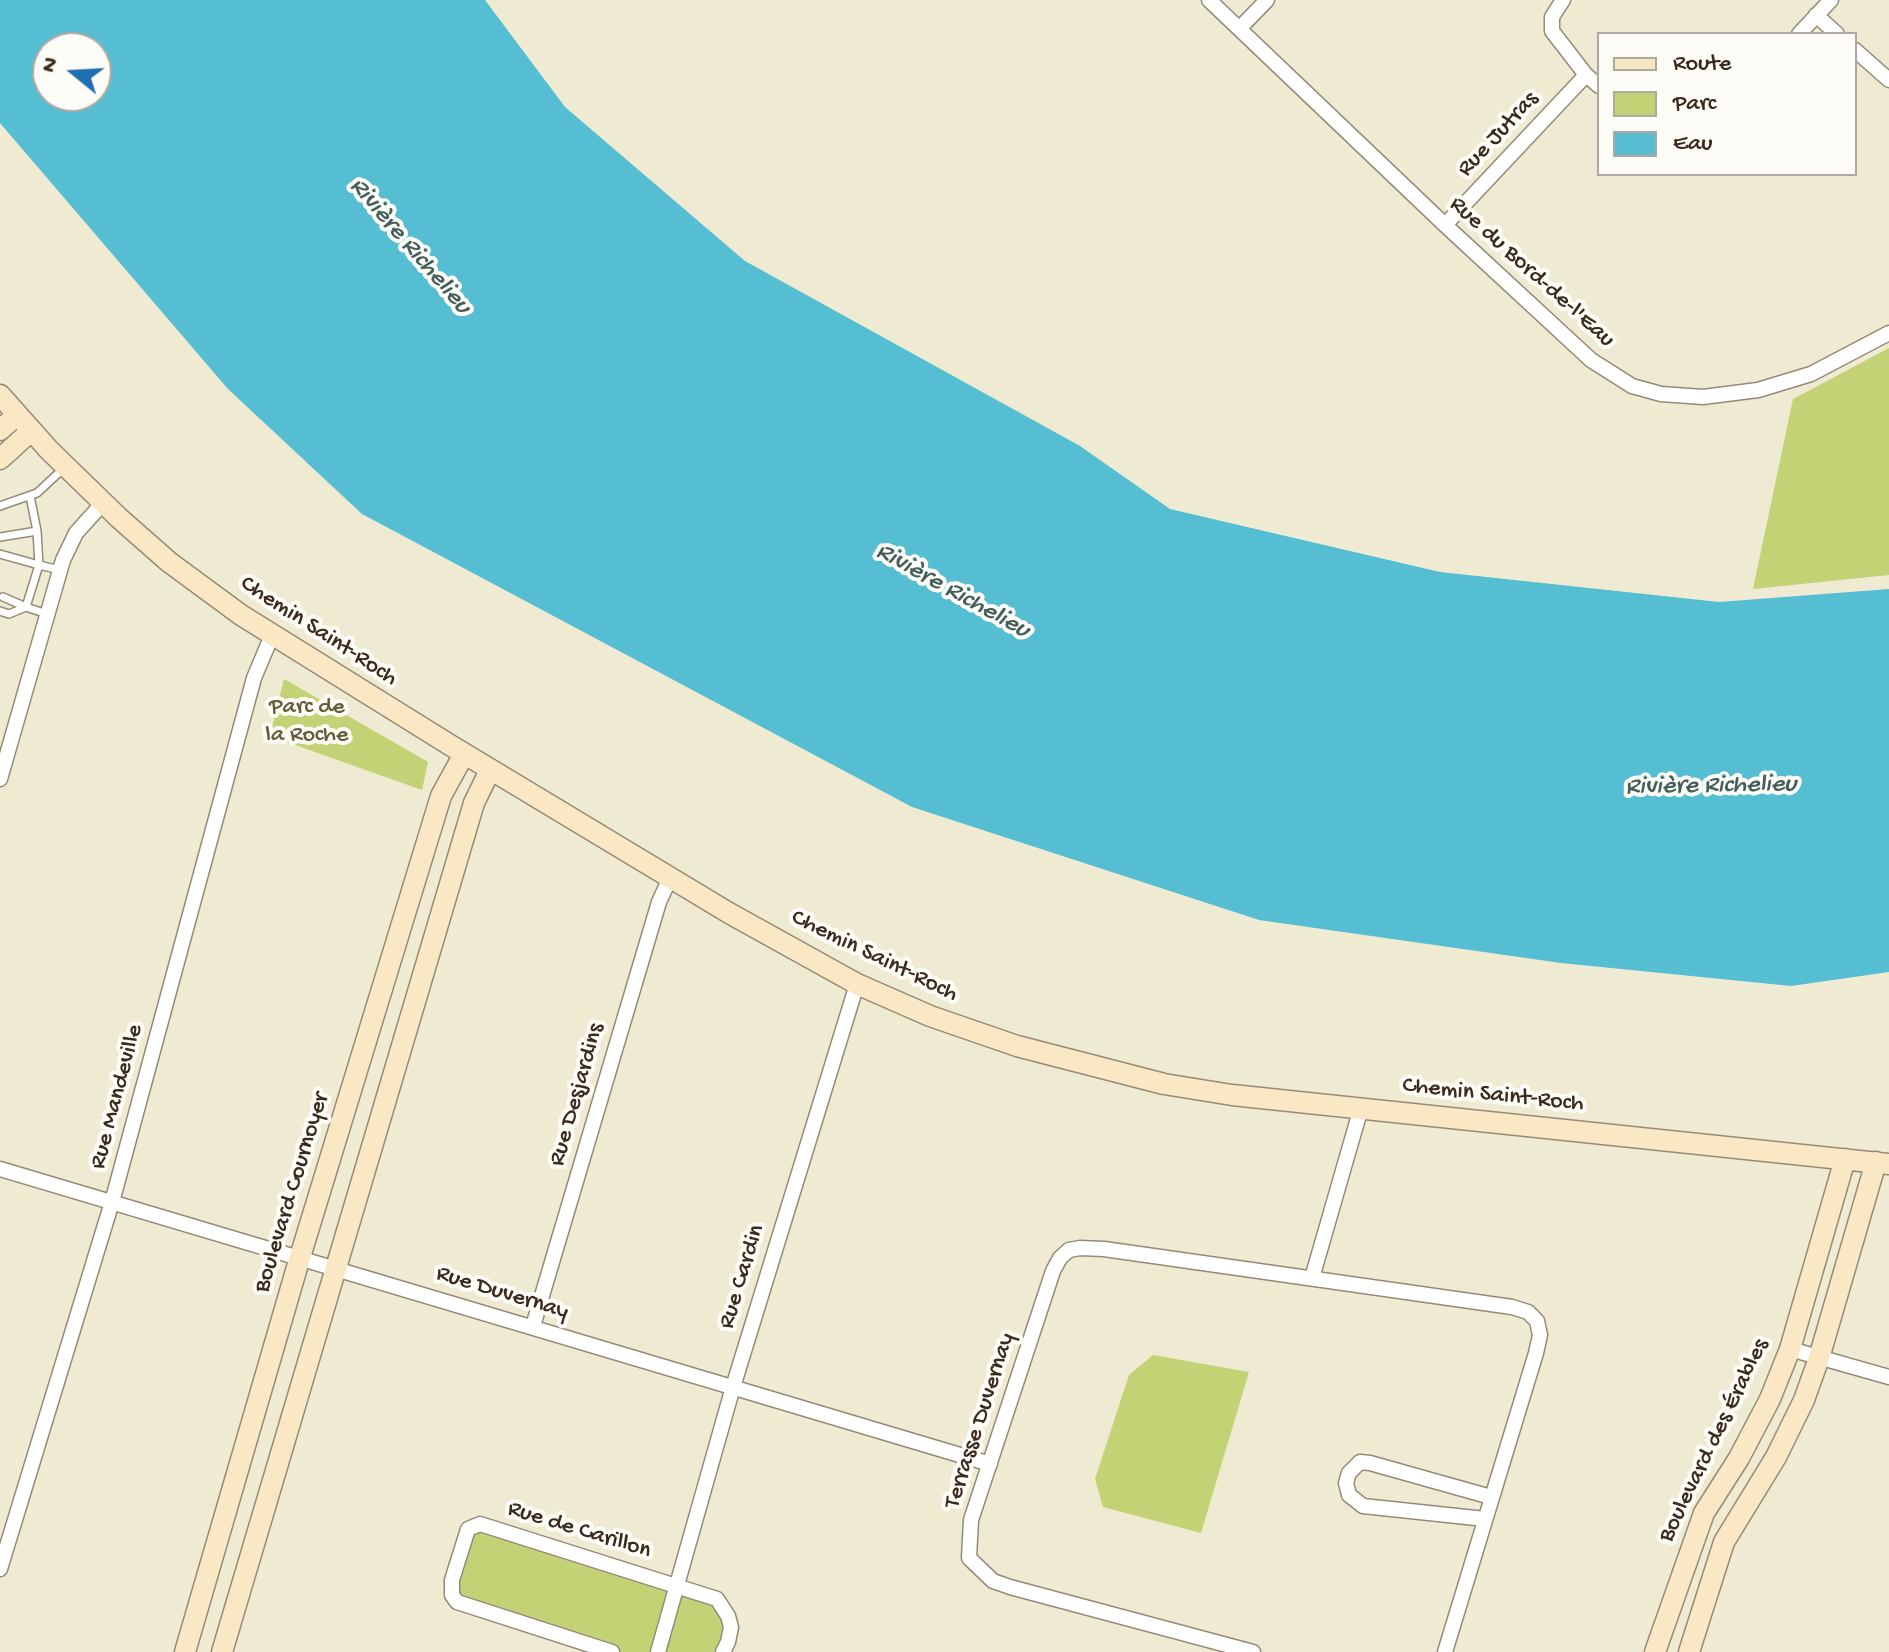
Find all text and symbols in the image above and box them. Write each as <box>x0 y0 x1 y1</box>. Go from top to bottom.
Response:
north arrow <box>32 32 112 112</box>
legend <box>1597 32 1857 176</box>
text: Route <box>1673 50 1731 79</box>
text: N <box>36 54 66 76</box>
street label: Rue Jutras <box>1452 86 1546 184</box>
text: Parc <box>1673 90 1716 119</box>
text: Eau <box>1673 130 1713 159</box>
water label: Rivière Richelieu <box>341 172 477 322</box>
street label: Rue du Bord-de-l'Eau <box>1442 191 1620 355</box>
water label: Rivière Richelieu <box>870 537 1034 647</box>
street label: Chemin Saint-Roch <box>234 570 402 694</box>
park label: Parc de la Roche <box>266 694 348 750</box>
water label: Rivière Richelieu <box>1625 770 1797 804</box>
street label: Chemin Saint-Roch <box>786 904 962 1010</box>
street label: Rue Desjardins <box>544 1020 612 1170</box>
street label: Rue Mandeville <box>85 1022 151 1172</box>
street label: Chemin Saint-Roch <box>1401 1072 1585 1120</box>
street label: Boulevard Cournoyer <box>249 1090 337 1296</box>
street label: Rue Cardin <box>714 1221 772 1333</box>
street label: Rue Duvernay <box>432 1260 572 1328</box>
street label: Terrasse Duvernay <box>939 1330 1023 1512</box>
street label: Boulevard des Érables <box>1653 1335 1777 1547</box>
street label: Rue de Carillon <box>504 1496 654 1566</box>

